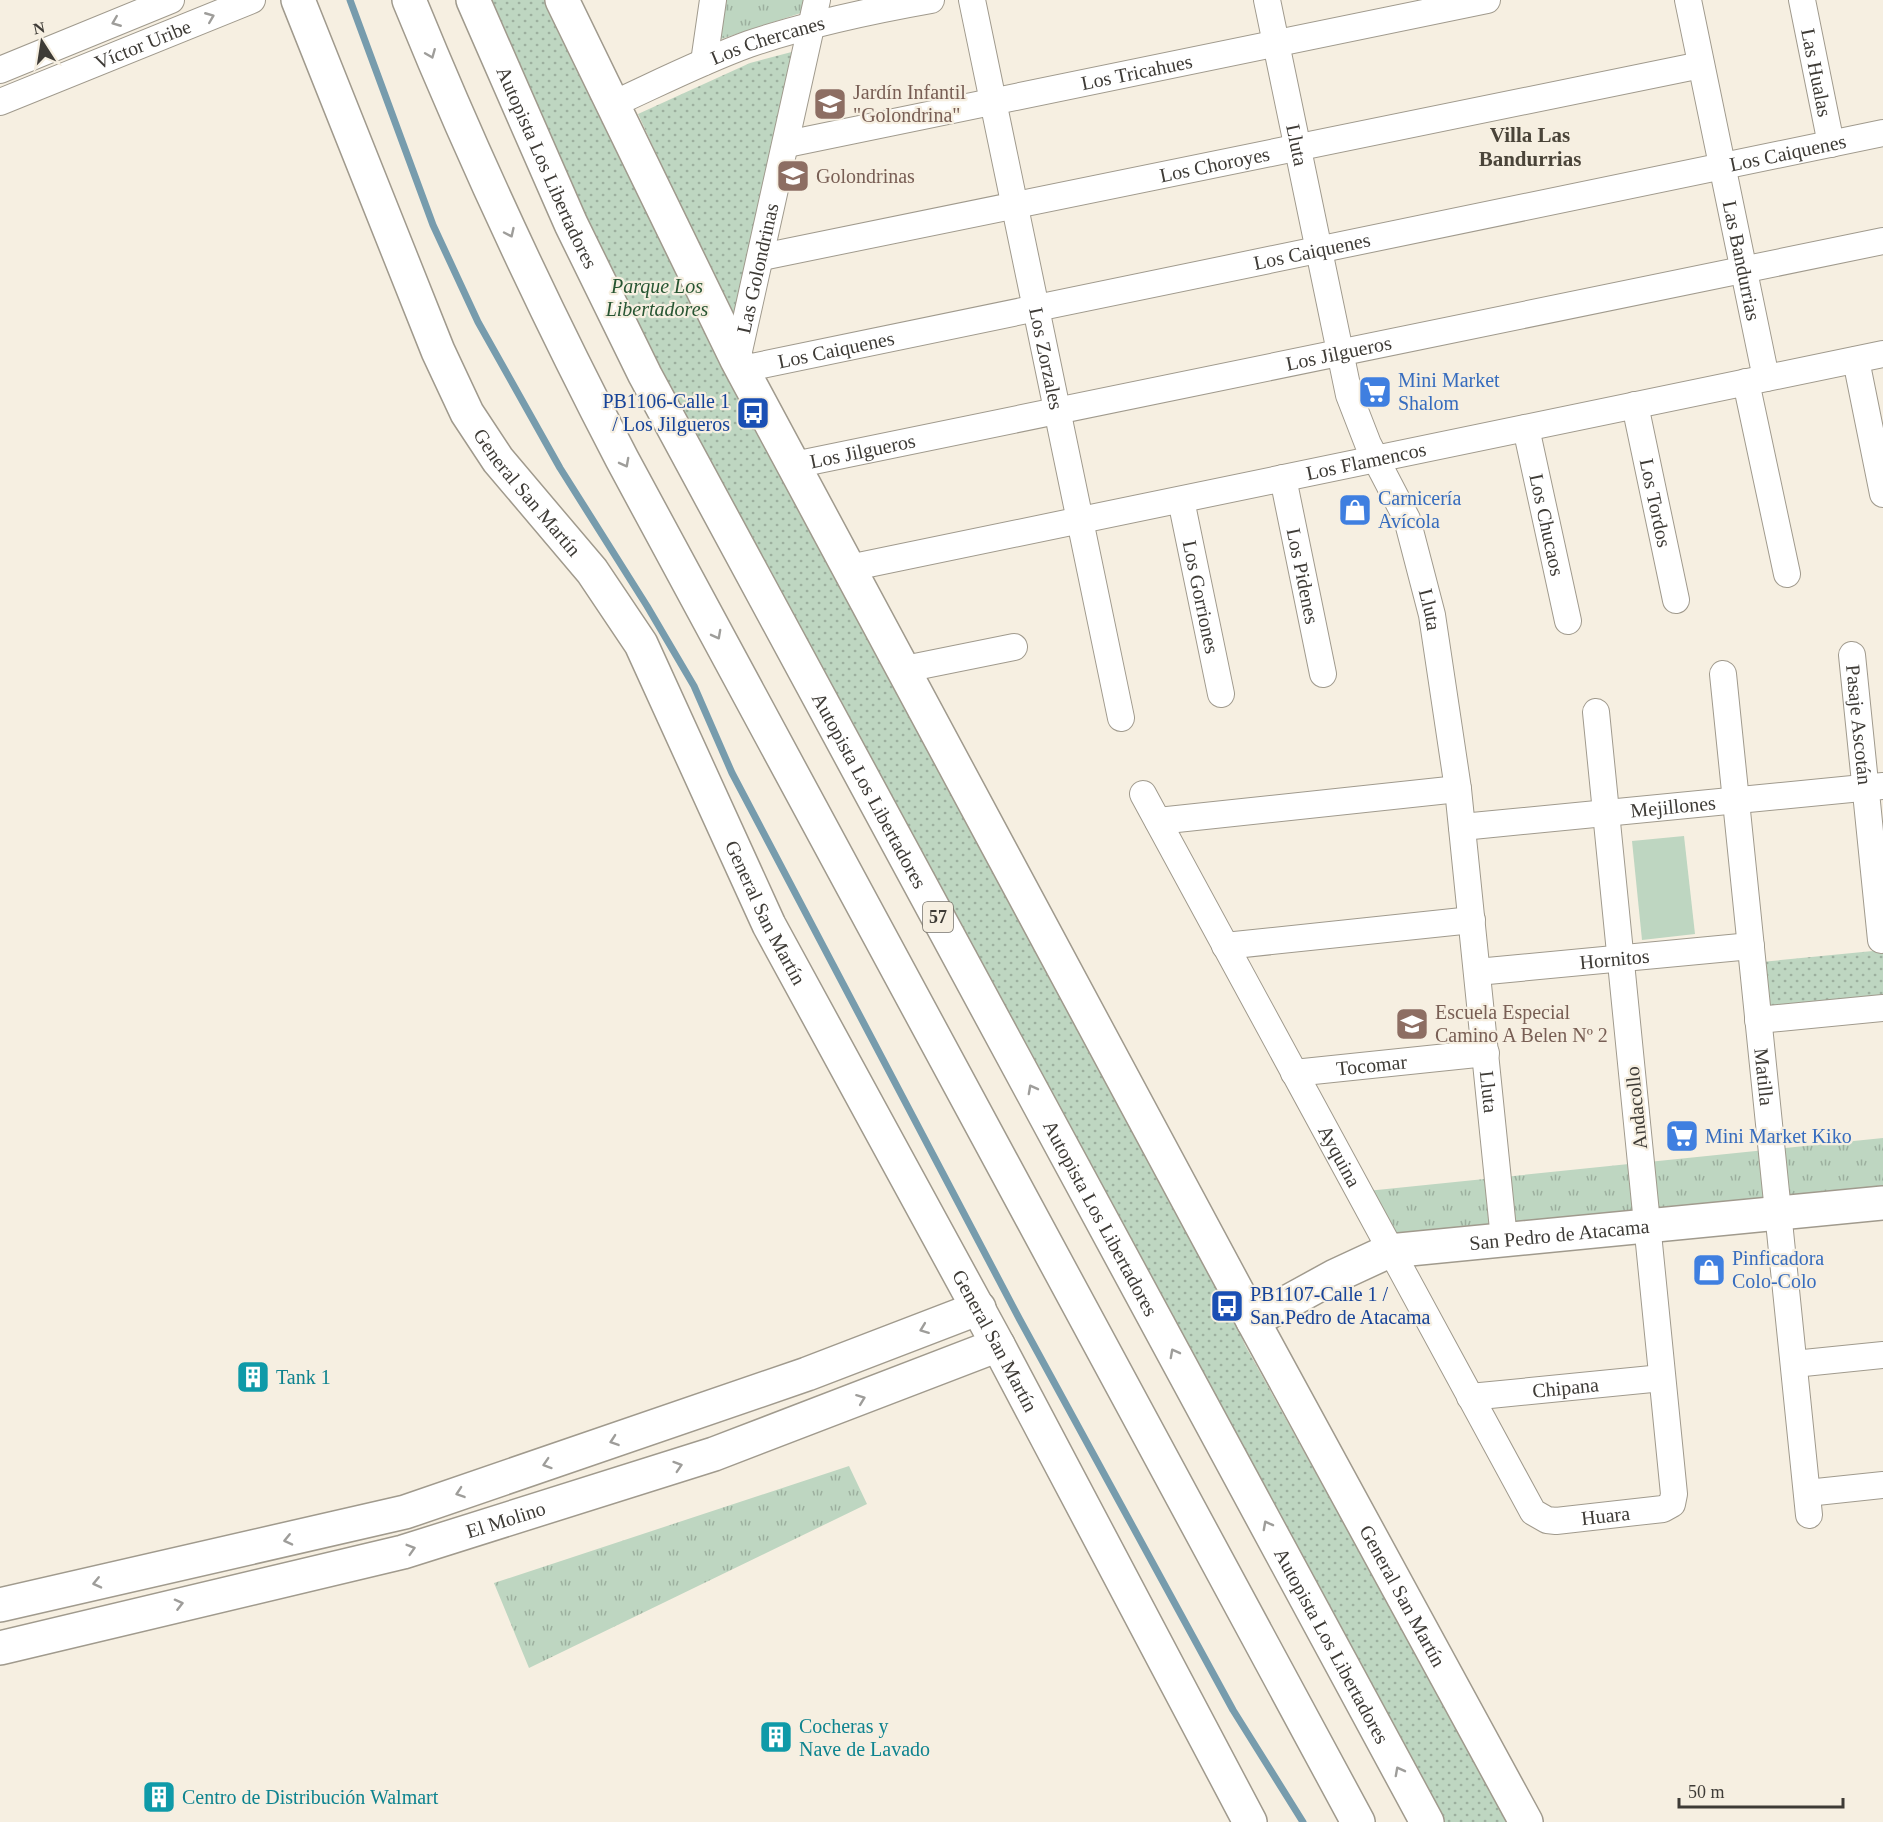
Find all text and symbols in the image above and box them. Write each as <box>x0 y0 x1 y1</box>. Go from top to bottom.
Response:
street label: Los Chercanes <box>707 11 827 69</box>
north arrow <box>12 12 72 72</box>
one-way arrow <box>204 12 215 24</box>
street label: Víctor Uribe <box>91 15 194 73</box>
one-way arrow <box>112 15 123 27</box>
text: N <box>32 18 47 37</box>
street label: Las Hualas <box>1797 27 1836 119</box>
one-way arrow <box>424 48 436 59</box>
street label: Los Tricahues <box>1079 50 1194 94</box>
street label: Autopista Los Libertadores <box>492 63 602 272</box>
place label: Jardín Infantil "Golondrina" <box>853 81 966 126</box>
school or university icon: Jardín Infantil "Golondrina" <box>812 86 848 122</box>
street label: Lluta <box>1282 122 1312 168</box>
district label: Villa Las Bandurrias <box>1479 123 1581 171</box>
street label: Los Caiquenes <box>1728 130 1848 175</box>
street label: Los Choroyes <box>1158 142 1272 186</box>
school or university icon: Golondrinas <box>775 158 811 194</box>
place label: Golondrinas <box>816 165 915 187</box>
street label: Las Bandurrias <box>1719 199 1765 323</box>
street label: Las Golondrinas <box>732 201 783 335</box>
one-way arrow <box>502 226 514 237</box>
street label: Los Caiquenes <box>1252 228 1372 274</box>
park label: Parque Los Libertadores <box>605 275 709 320</box>
street label: Los Zorzales <box>1025 305 1068 412</box>
street label: Los Caiquenes <box>776 327 896 372</box>
street label: Los Jilgueros <box>1284 331 1394 375</box>
place label: Mini Market Shalom <box>1398 369 1500 414</box>
supermarket icon: Mini Market Shalom <box>1357 374 1393 410</box>
place label: PB1106-Calle 1 / Los Jilgueros <box>602 390 730 436</box>
bus stop icon: PB1106-Calle 1 / Los Jilgueros <box>735 395 771 431</box>
street label: General San Martín <box>469 424 585 560</box>
street label: Los Jilgueros <box>808 429 918 472</box>
street label: Los Flamencos <box>1304 438 1428 484</box>
one-way arrow <box>617 457 629 468</box>
street label: Los Tordos <box>1636 457 1676 549</box>
street label: Los Chucaos <box>1525 472 1569 578</box>
place label: Carnicería Avícola <box>1378 487 1461 532</box>
shop icon: Carnicería Avícola <box>1337 492 1373 528</box>
street label: Los Pidenes <box>1282 526 1324 626</box>
street label: Los Gorriones <box>1179 538 1223 656</box>
street label: Lluta <box>1415 586 1445 632</box>
one-way arrow <box>710 629 721 639</box>
street label: Pasaje Ascotán <box>1842 664 1876 786</box>
street label: Autopista Los Libertadores <box>808 689 931 892</box>
street label: Mejillones <box>1629 791 1717 822</box>
street label: General San Martín <box>721 837 810 988</box>
road number: 57 <box>923 902 953 932</box>
street label: Hornitos <box>1578 945 1650 973</box>
place label: Escuela Especial Camino A Belen Nº 2 <box>1435 1001 1608 1046</box>
school or university icon: Escuela Especial Camino A Belen Nº 2 <box>1394 1006 1430 1042</box>
street label: Matilla <box>1750 1047 1778 1107</box>
street label: Tocomar <box>1335 1050 1408 1080</box>
street label: Andacollo <box>1621 1065 1651 1151</box>
street label: Lluta <box>1476 1070 1502 1114</box>
one-way arrow <box>1028 1085 1039 1096</box>
street label: Autopista Los Libertadores <box>1039 1117 1162 1320</box>
supermarket icon: Mini Market Kiko <box>1664 1118 1700 1154</box>
street label: Ayquina <box>1314 1121 1365 1191</box>
place label: Mini Market Kiko <box>1705 1125 1852 1147</box>
street label: San Pedro de Atacama <box>1468 1215 1650 1254</box>
place label: Pinficadora Colo-Colo <box>1732 1247 1824 1292</box>
shop icon: Pinficadora Colo-Colo <box>1691 1252 1727 1288</box>
street label: General San Martín <box>948 1266 1042 1415</box>
place label: PB1107-Calle 1 / San.Pedro de Atacama <box>1250 1283 1431 1328</box>
bus stop icon: PB1107-Calle 1 / San.Pedro de Atacama <box>1209 1288 1245 1324</box>
one-way arrow <box>919 1322 930 1335</box>
one-way arrow <box>1170 1349 1181 1360</box>
building icon: Tank 1 <box>235 1359 271 1395</box>
place label: Tank 1 <box>276 1366 331 1388</box>
street label: Chipana <box>1531 1373 1600 1402</box>
one-way arrow <box>854 1394 865 1406</box>
one-way arrow <box>609 1433 620 1446</box>
one-way arrow <box>542 1456 553 1469</box>
one-way arrow <box>672 1460 683 1473</box>
one-way arrow <box>455 1486 465 1499</box>
street label: El Molino <box>463 1497 548 1542</box>
street label: Huara <box>1580 1502 1631 1529</box>
one-way arrow <box>1263 1521 1274 1531</box>
street label: General San Martín <box>1355 1521 1450 1670</box>
one-way arrow <box>283 1532 293 1545</box>
one-way arrow <box>405 1544 416 1556</box>
street label: Autopista Los Libertadores <box>1270 1544 1394 1747</box>
one-way arrow <box>93 1575 103 1588</box>
one-way arrow <box>174 1598 184 1611</box>
place label: Cocheras y Nave de Lavado <box>799 1715 930 1760</box>
building icon: Cocheras y Nave de Lavado <box>758 1719 794 1755</box>
one-way arrow <box>1395 1766 1406 1777</box>
scale bar <box>1679 1771 1842 1809</box>
building icon: Centro de Distribución Walmart <box>141 1779 177 1815</box>
text: 50 m <box>1688 1782 1725 1802</box>
place label: Centro de Distribución Walmart <box>182 1786 439 1808</box>

